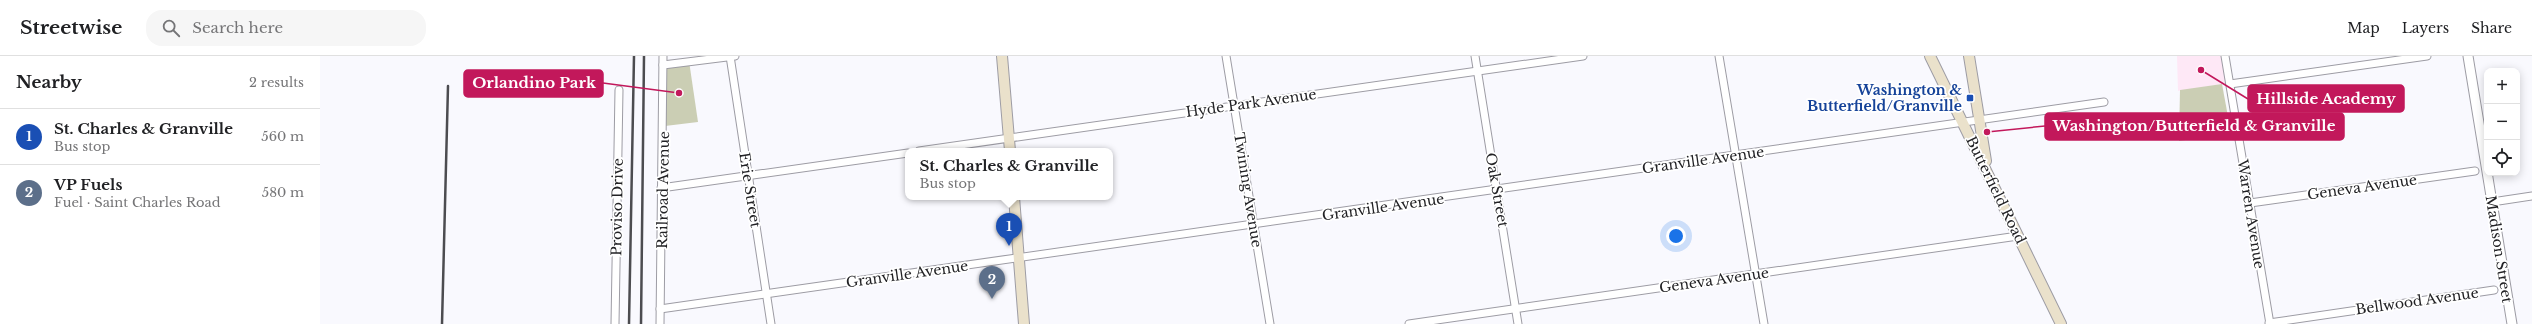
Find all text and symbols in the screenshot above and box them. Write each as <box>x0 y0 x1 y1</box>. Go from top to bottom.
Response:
search box <box>146 10 426 46</box>
text: Streetwise <box>20 16 122 39</box>
icon: search <box>160 17 182 39</box>
text: Search here <box>192 18 283 37</box>
text: Map <box>2347 19 2380 37</box>
text: Layers <box>2402 19 2449 37</box>
text: Share <box>2471 19 2512 37</box>
map controls <box>2484 68 2520 176</box>
button: + <box>2484 68 2520 104</box>
callout: Orlandino Park <box>464 70 603 97</box>
text: Nearby <box>16 72 82 93</box>
text: Orlandino Park <box>472 73 597 92</box>
text: 2 results <box>249 74 304 91</box>
place label: Washington & Butterfield/Granville <box>1807 81 1963 115</box>
street label: Hyde Park Avenue <box>1184 85 1318 121</box>
callout: Hillside Academy <box>2248 85 2404 112</box>
text: Hillside Academy <box>2256 89 2396 108</box>
marker: Washington & Butterfield/Granville <box>1965 93 1975 103</box>
button: − <box>2484 104 2520 140</box>
callout: Washington/Butterfield & Granville <box>2045 113 2344 140</box>
text: Washington/Butterfield & Granville <box>2052 116 2336 135</box>
text: St. Charles & Granville <box>54 119 233 138</box>
text: 1 <box>26 128 32 145</box>
text: 560 m <box>261 128 304 145</box>
street label: Railroad Avenue <box>653 131 673 249</box>
street label: Twining Avenue <box>1230 131 1266 249</box>
street label: Butterfield Road <box>1962 133 2030 247</box>
text: Bus stop <box>54 138 110 155</box>
button: locate <box>2484 140 2520 176</box>
street label: Granville Avenue <box>1641 143 1765 177</box>
popup <box>905 148 1113 200</box>
street label: Erie Street <box>735 151 765 230</box>
street label: Oak Street <box>1482 151 1513 229</box>
text: St. Charles & Granville <box>920 156 1098 175</box>
street label: Warren Avenue <box>2233 157 2269 270</box>
street label: Proviso Drive <box>607 158 627 256</box>
street label: Geneva Avenue <box>2306 170 2418 204</box>
text: VP Fuels <box>54 175 122 194</box>
text: Bus stop <box>920 175 976 192</box>
text: 2 <box>25 184 33 201</box>
text: 580 m <box>262 184 304 201</box>
street label: Granville Avenue <box>1321 190 1445 224</box>
text: Fuel · Saint Charles Road <box>54 194 221 211</box>
street label: Madison Street <box>2482 194 2516 305</box>
pin: 1 <box>996 213 1022 246</box>
your location <box>1666 226 1686 246</box>
street label: Granville Avenue <box>845 257 969 291</box>
street label: Geneva Avenue <box>1658 263 1770 297</box>
pin: 2 <box>979 266 1005 299</box>
street label: Bellwood Avenue <box>2354 283 2480 319</box>

